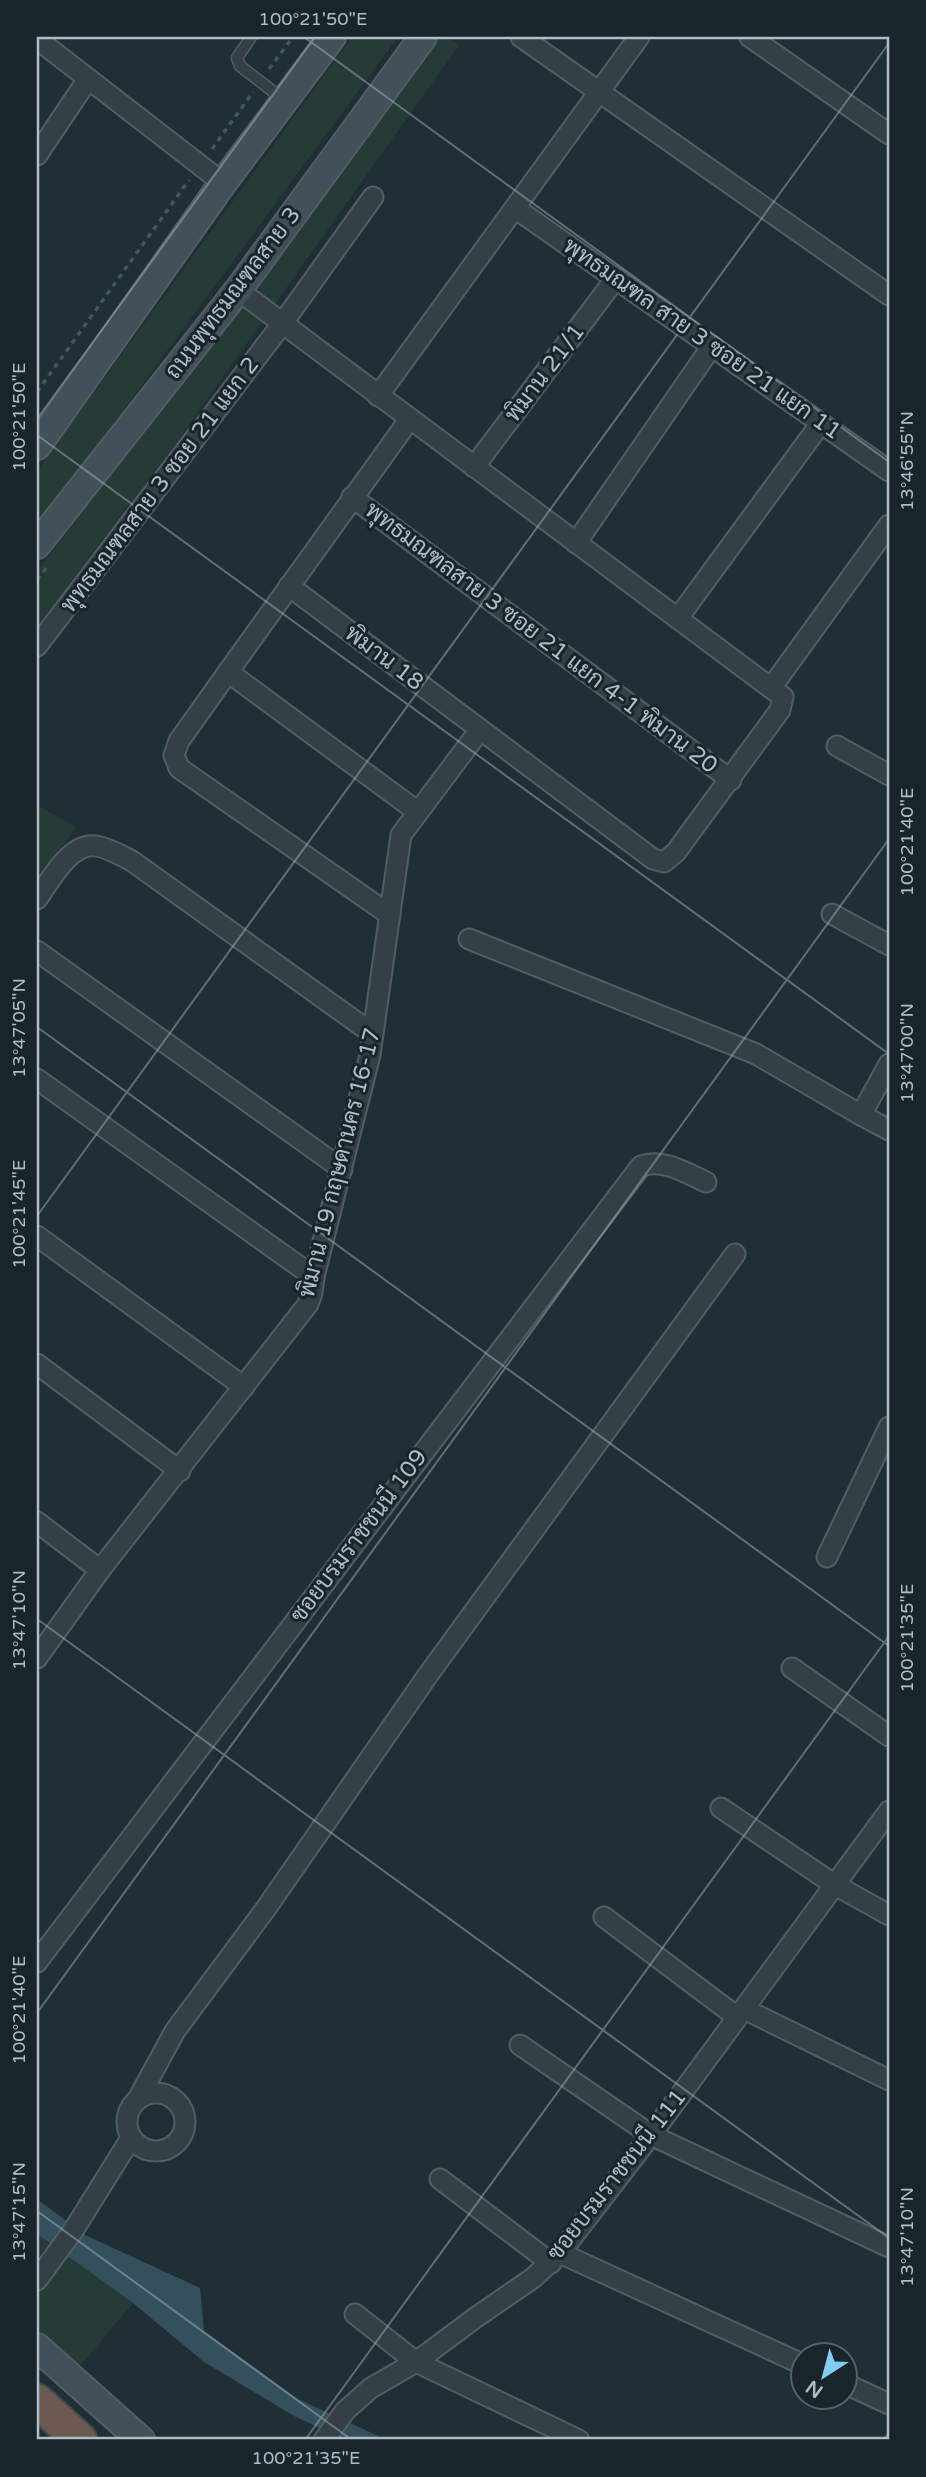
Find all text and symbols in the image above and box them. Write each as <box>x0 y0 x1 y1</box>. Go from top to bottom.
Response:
text: 100°21'50"E <box>259 8 367 30</box>
street label: ถนนพุทธมณฑลสาย 3 <box>159 202 307 385</box>
street label: พุทธมณฑล สาย 3 ซอย 21 แยก 11 <box>557 232 847 447</box>
street label: พิมาน 21/1 <box>498 318 591 428</box>
street label: พุทธมณฑลสาย 3 ซอย 21 แยก 2 <box>55 352 266 619</box>
text: 100°21'50"E <box>8 363 30 471</box>
text: 13°46'55"N <box>896 411 918 511</box>
street label: พุทธมณฑลสาย 3 ซอย 21 แยก 4-1 พิมาน 20 <box>359 495 723 781</box>
street label: พิมาน 18 <box>339 619 430 697</box>
text: 100°21'40"E <box>896 788 918 896</box>
text: 13°47'05"N <box>8 978 30 1078</box>
text: 13°47'00"N <box>896 1003 918 1103</box>
street label: พิมาน 19 กฤษดานคร 16-17 <box>292 1025 387 1301</box>
text: 100°21'45"E <box>8 1160 30 1268</box>
street label: ซอยบรมราชชนนี 109 <box>283 1443 433 1628</box>
text: 13°47'10"N <box>8 1570 30 1670</box>
text: 100°21'35"E <box>896 1584 918 1692</box>
text: 100°21'40"E <box>8 1956 30 2064</box>
street label: ซอยบรมราชชนนี 111 <box>540 2083 693 2266</box>
text: 13°47'15"N <box>8 2162 30 2262</box>
text: 13°47'10"N <box>896 2187 918 2287</box>
north arrow <box>790 2340 860 2410</box>
text: N <box>802 2376 827 2402</box>
text: 100°21'35"E <box>252 2447 360 2469</box>

